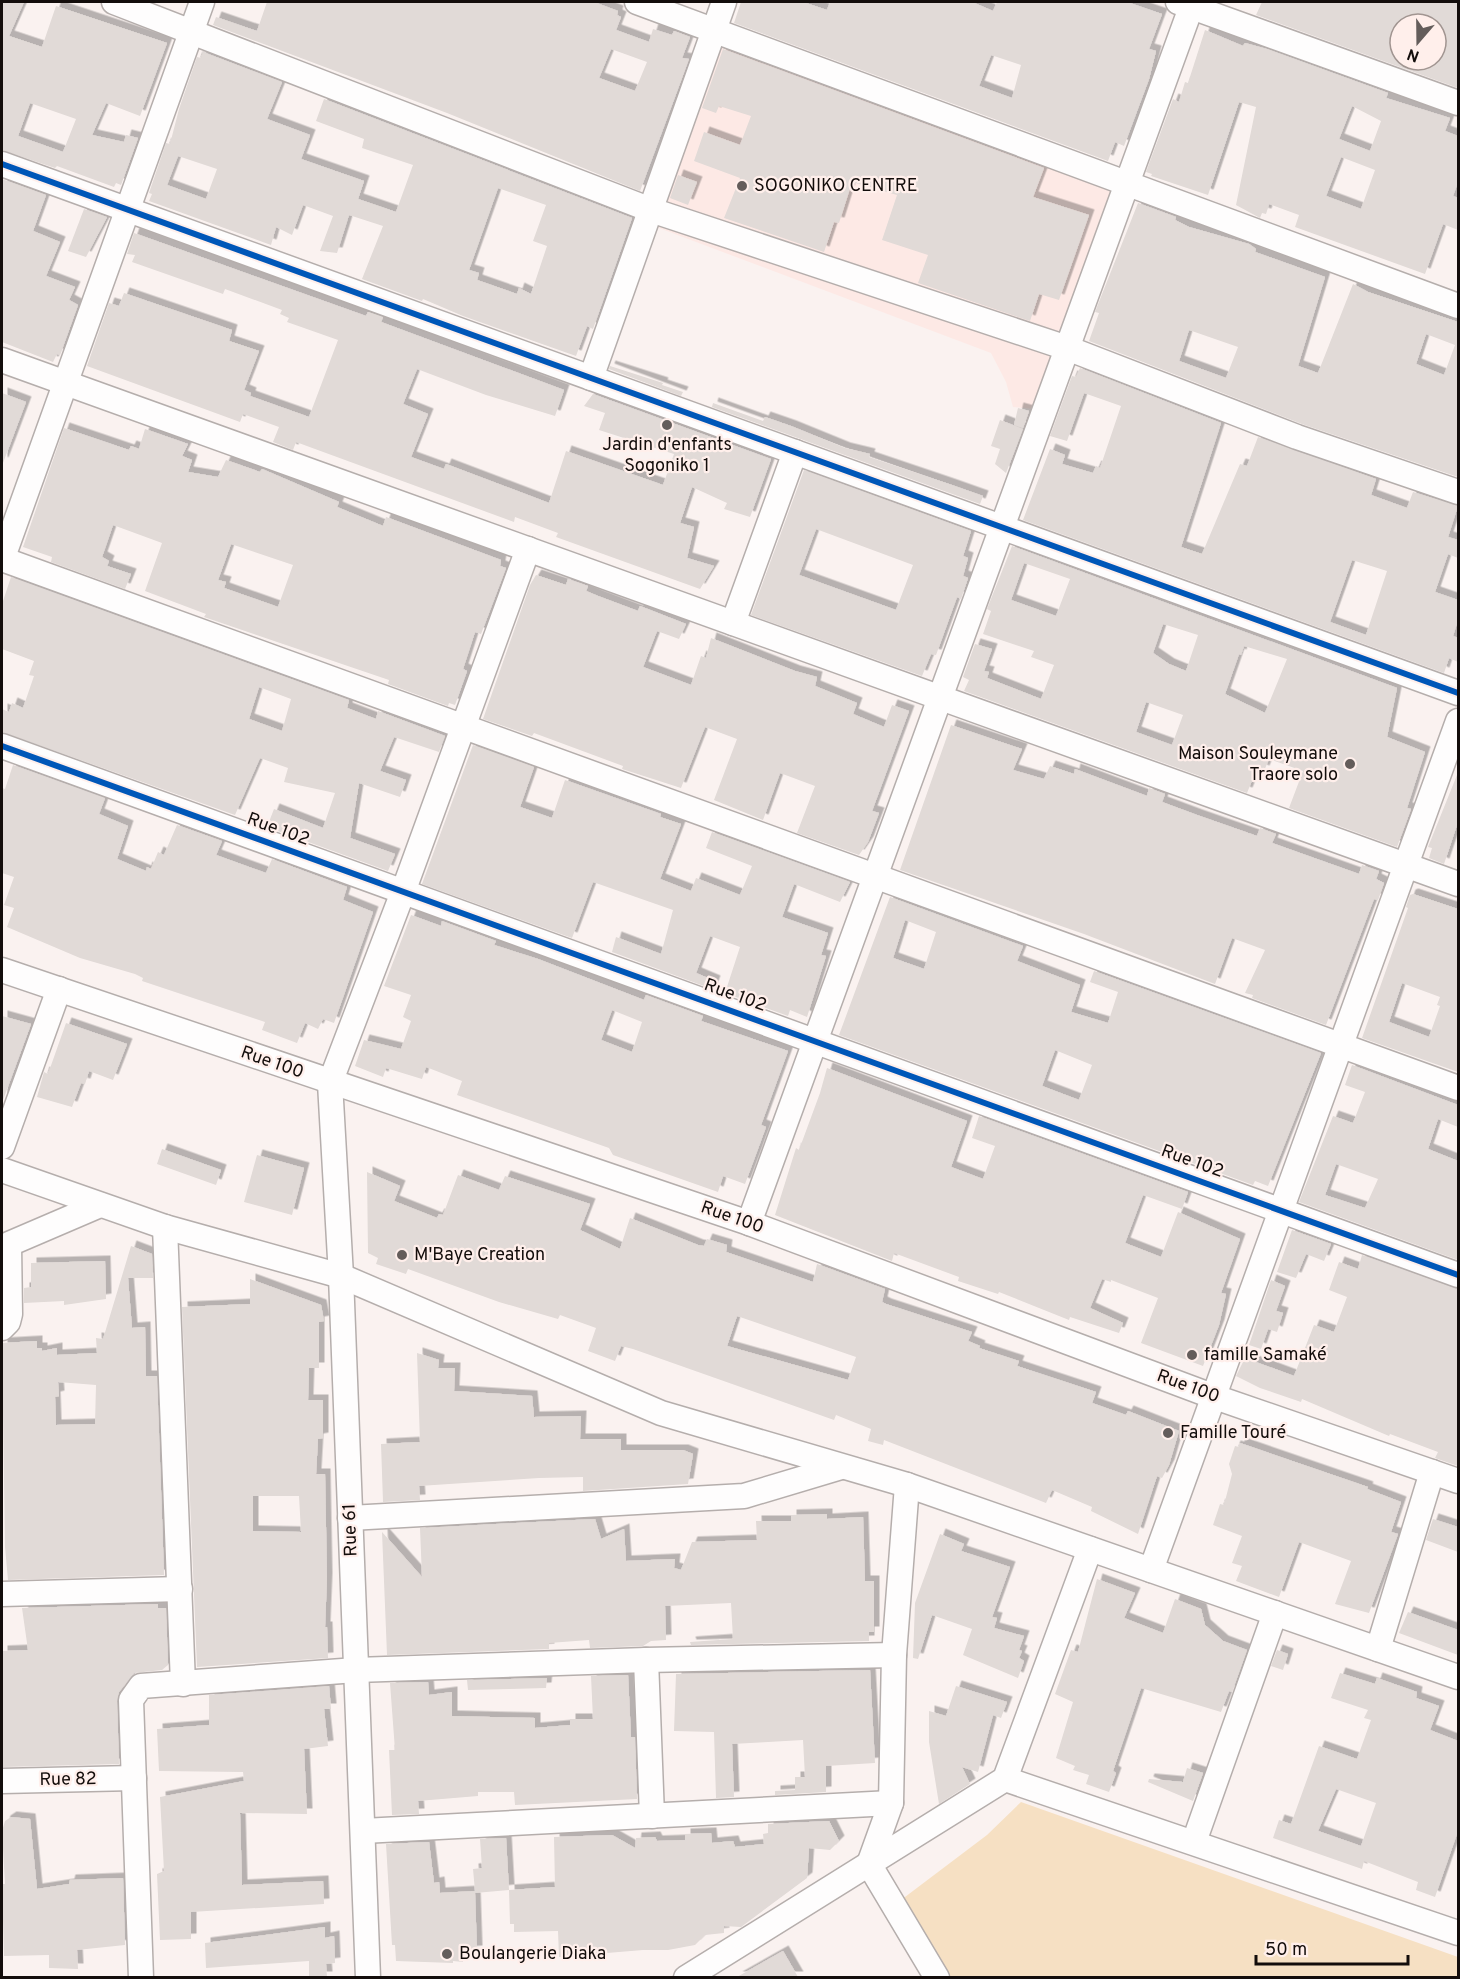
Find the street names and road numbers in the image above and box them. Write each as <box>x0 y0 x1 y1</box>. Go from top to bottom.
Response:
street label: Rue 102 <box>244 808 312 852</box>
street label: Rue 102 <box>701 974 769 1018</box>
street label: Rue 100 <box>237 1041 307 1085</box>
street label: Rue 102 <box>1158 1140 1226 1184</box>
street label: Rue 100 <box>697 1196 767 1240</box>
street label: Rue 100 <box>1153 1365 1223 1409</box>
street label: Rue 61 <box>339 1503 363 1557</box>
street label: Rue 82 <box>39 1768 97 1792</box>

